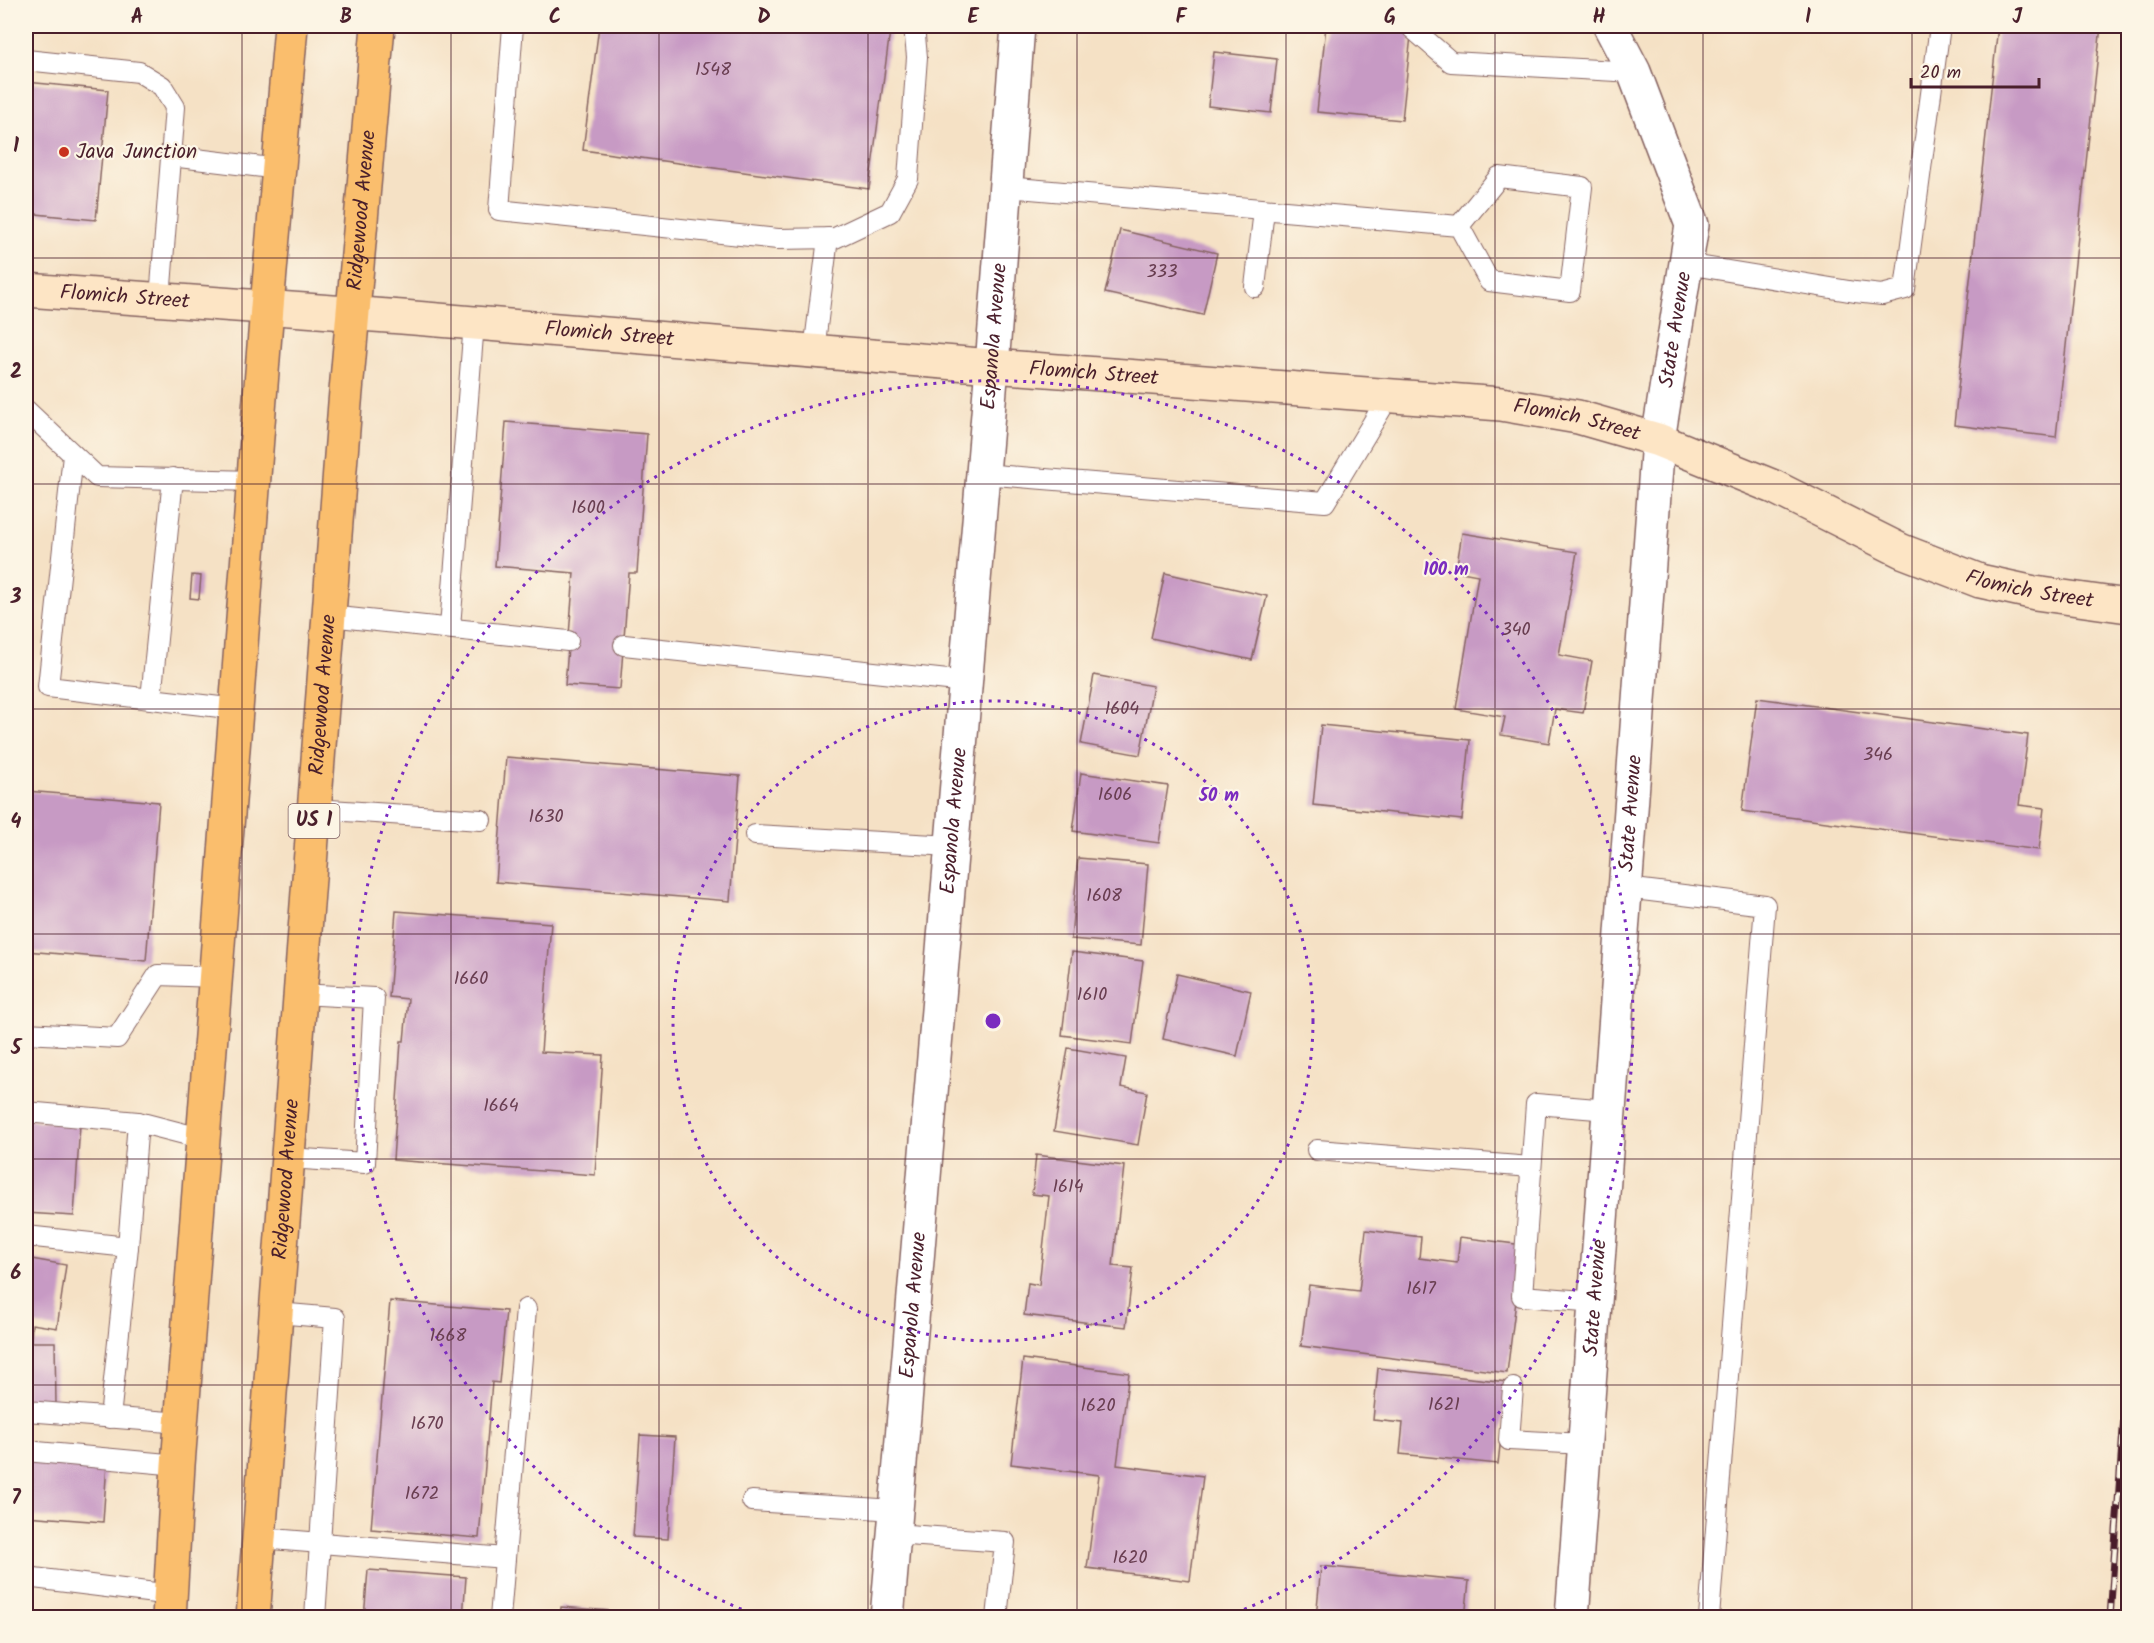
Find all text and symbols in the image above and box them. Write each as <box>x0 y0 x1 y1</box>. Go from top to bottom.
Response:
text: A <box>131 2 143 34</box>
text: B <box>340 2 352 34</box>
text: C <box>549 2 561 34</box>
text: D <box>757 2 771 34</box>
text: E <box>967 2 979 34</box>
text: F <box>1176 2 1188 34</box>
text: G <box>1384 2 1396 34</box>
text: H <box>1592 2 1606 34</box>
text: I <box>1805 2 1811 34</box>
text: J <box>2012 2 2023 34</box>
scale bar <box>1911 51 2038 89</box>
house number: 1548 <box>695 56 731 85</box>
text: 20 m <box>1920 59 1961 88</box>
street label: Ridgewood Avenue <box>338 128 385 292</box>
text: 1 <box>13 131 19 163</box>
place label: Java Junction <box>76 136 197 169</box>
marker: Java Junction <box>57 145 71 159</box>
house number: 333 <box>1147 258 1177 287</box>
street label: Espanola Avenue <box>972 261 1016 411</box>
street label: State Avenue <box>1650 269 1701 390</box>
street label: Flomich Street <box>59 276 191 318</box>
street label: Flomich Street <box>543 312 676 356</box>
street label: Flomich Street <box>1028 352 1160 395</box>
text: 2 <box>10 357 22 389</box>
street label: Flomich Street <box>1511 390 1645 451</box>
house number: 1600 <box>571 494 605 523</box>
text: 100 m <box>1423 556 1469 585</box>
street label: Flomich Street <box>1961 560 2097 618</box>
text: 3 <box>10 582 22 614</box>
street label: Ridgewood Avenue <box>300 613 345 776</box>
house number: 340 <box>1501 616 1531 645</box>
house number: 1604 <box>1105 695 1139 724</box>
house number: 346 <box>1863 741 1893 770</box>
street label: Espanola Avenue <box>931 746 976 896</box>
street label: State Avenue <box>1610 753 1652 873</box>
house number: 1606 <box>1098 781 1132 810</box>
text: 50 m <box>1198 782 1239 811</box>
house number: 1630 <box>529 803 563 832</box>
road number: US 1 <box>288 804 340 838</box>
text: 4 <box>11 807 22 839</box>
house number: 1608 <box>1086 882 1122 911</box>
house number: 1660 <box>454 965 488 994</box>
house number: 1610 <box>1077 981 1107 1010</box>
centre of rings <box>983 1011 1003 1031</box>
text: 5 <box>10 1033 23 1065</box>
house number: 1664 <box>483 1092 519 1121</box>
street label: Ridgewood Avenue <box>264 1097 309 1261</box>
house number: 1614 <box>1052 1173 1084 1202</box>
street label: Espanola Avenue <box>891 1230 936 1380</box>
street label: State Avenue <box>1575 1238 1616 1357</box>
text: 6 <box>11 1258 22 1290</box>
house number: 1617 <box>1406 1275 1436 1304</box>
house number: 1668 <box>430 1322 466 1351</box>
house number: 1621 <box>1428 1391 1460 1420</box>
house number: 1620 <box>1080 1392 1116 1421</box>
house number: 1670 <box>411 1410 443 1439</box>
house number: 1672 <box>405 1480 439 1509</box>
text: 7 <box>11 1483 21 1515</box>
house number: 1620 <box>1112 1544 1148 1573</box>

